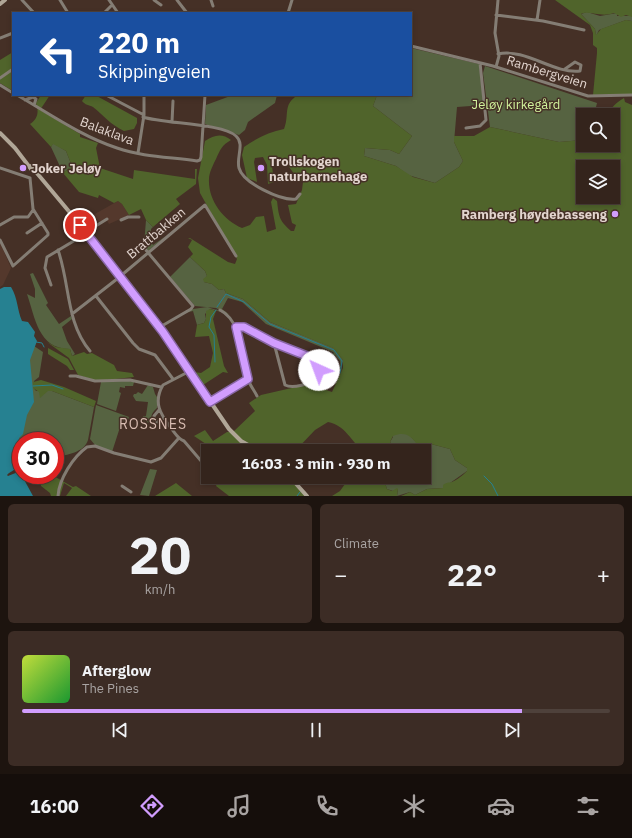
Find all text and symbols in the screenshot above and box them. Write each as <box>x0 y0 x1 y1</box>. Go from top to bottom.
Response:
text: 220 m <box>98 24 180 61</box>
icon: left <box>32 28 84 80</box>
street label: Rambergveien <box>504 52 590 92</box>
text: Skippingveien <box>98 60 211 83</box>
park label: Jeløy kirkegård <box>472 96 560 113</box>
map controls <box>576 108 620 204</box>
button: search <box>576 108 620 152</box>
street label: Balaklava <box>78 113 136 149</box>
place label: Trollskogen naturbarnehage <box>269 153 367 185</box>
place label: Joker Jeløy <box>31 160 101 177</box>
button: layers <box>576 160 620 204</box>
marker: Joker Jeløy <box>18 163 28 173</box>
marker: Trollskogen naturbarnehage <box>256 163 266 173</box>
street label: Brattbakken <box>123 203 189 263</box>
place label: Ramberg høydebasseng <box>461 206 608 223</box>
pin <box>63 208 97 242</box>
marker: Ramberg høydebasseng <box>610 209 620 219</box>
icon: arrive <box>69 214 91 236</box>
position arrow <box>298 349 340 391</box>
district label: ROSSNES <box>119 415 187 433</box>
speed limit sign: 30 <box>12 432 64 484</box>
text: 16:03 · 3 min · 930 m <box>242 454 390 473</box>
text: 20 <box>129 521 191 588</box>
text: Climate <box>334 535 379 552</box>
text: 22° <box>447 555 497 594</box>
text: − <box>334 560 347 589</box>
text: + <box>597 560 610 589</box>
text: km/h <box>145 581 175 598</box>
text: Afterglow <box>82 661 151 680</box>
text: The Pines <box>82 680 139 697</box>
icon: previous <box>109 719 131 741</box>
icon: pause <box>305 719 327 741</box>
icon: next <box>501 719 523 741</box>
icon: directions <box>138 792 166 820</box>
icon: music <box>225 792 253 820</box>
icon: phone <box>313 792 341 820</box>
icon: climate <box>400 792 428 820</box>
icon: car <box>487 792 515 820</box>
icon: filters <box>574 792 602 820</box>
text: 16:00 <box>30 795 79 818</box>

